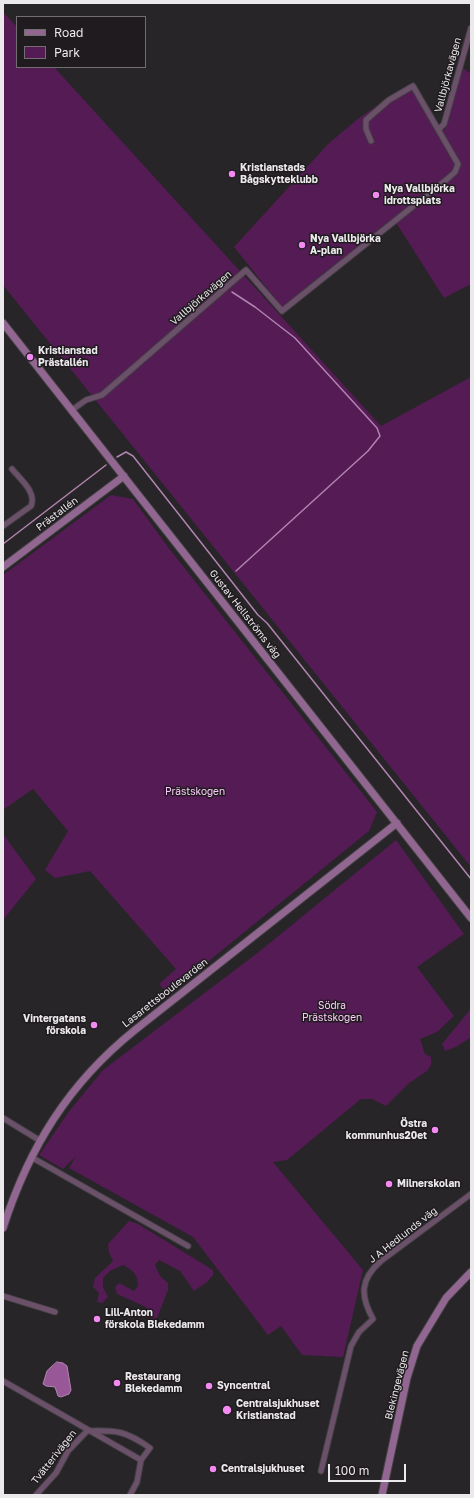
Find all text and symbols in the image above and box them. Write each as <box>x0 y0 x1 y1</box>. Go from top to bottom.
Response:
legend <box>16 16 146 68</box>
text: Road <box>54 25 83 40</box>
street label: Vallbjörkavägen <box>432 36 464 114</box>
text: Park <box>54 45 80 60</box>
place label: Kristianstads Bågskytteklubb <box>240 162 318 186</box>
marker: Kristianstads Bågskytteklubb <box>227 169 237 179</box>
place label: Nya Vallbjörka idrottsplats <box>384 183 455 206</box>
marker: Nya Vallbjörka idrottsplats <box>371 190 381 200</box>
place label: Nya Vallbjörka A-plan <box>310 233 381 256</box>
marker: Nya Vallbjörka A-plan <box>297 240 307 250</box>
street label: Vallbjörkavägen <box>168 268 234 328</box>
place label: Kristianstad Prästallén <box>38 345 98 368</box>
marker: Kristianstad Prästallén <box>25 352 35 362</box>
street label: Prästallén <box>34 494 80 534</box>
street label: Gustav Hellströms väg <box>207 567 283 661</box>
park label: Prästskogen <box>165 786 225 798</box>
street label: Lasarettsboulevarden <box>120 956 210 1030</box>
park label: Södra Prästskogen <box>302 1000 362 1024</box>
place label: Vintergatans förskola <box>23 1013 86 1036</box>
marker: Vintergatans förskola <box>89 1020 99 1030</box>
place label: Östra kommunhus20et <box>346 1118 427 1142</box>
marker: Östra kommunhus20et <box>430 1125 440 1135</box>
place label: Milnerskolan <box>397 1178 460 1190</box>
marker: Milnerskolan <box>384 1179 394 1189</box>
street label: J A Hedlunds väg <box>366 1205 440 1265</box>
place label: Lill-Anton förskola Blekedamm <box>105 1307 205 1330</box>
marker: Lill-Anton förskola Blekedamm <box>92 1314 102 1324</box>
street label: Blekingevägen <box>383 1349 411 1421</box>
place label: Restaurang Blekedamm <box>125 1371 182 1394</box>
marker: Restaurang Blekedamm <box>112 1378 122 1388</box>
place label: Syncentral <box>217 1380 270 1392</box>
marker: Syncentral <box>204 1381 214 1391</box>
place label: Centralsjukhuset Kristianstad <box>236 1398 319 1422</box>
marker: Centralsjukhuset Kristianstad <box>221 1404 233 1416</box>
street label: Tvätterivägen <box>29 1427 79 1487</box>
scale bar <box>330 1456 408 1482</box>
place label: Centralsjukhuset <box>221 1463 304 1475</box>
text: 100 m <box>335 1463 369 1478</box>
marker: Centralsjukhuset <box>208 1464 218 1474</box>

